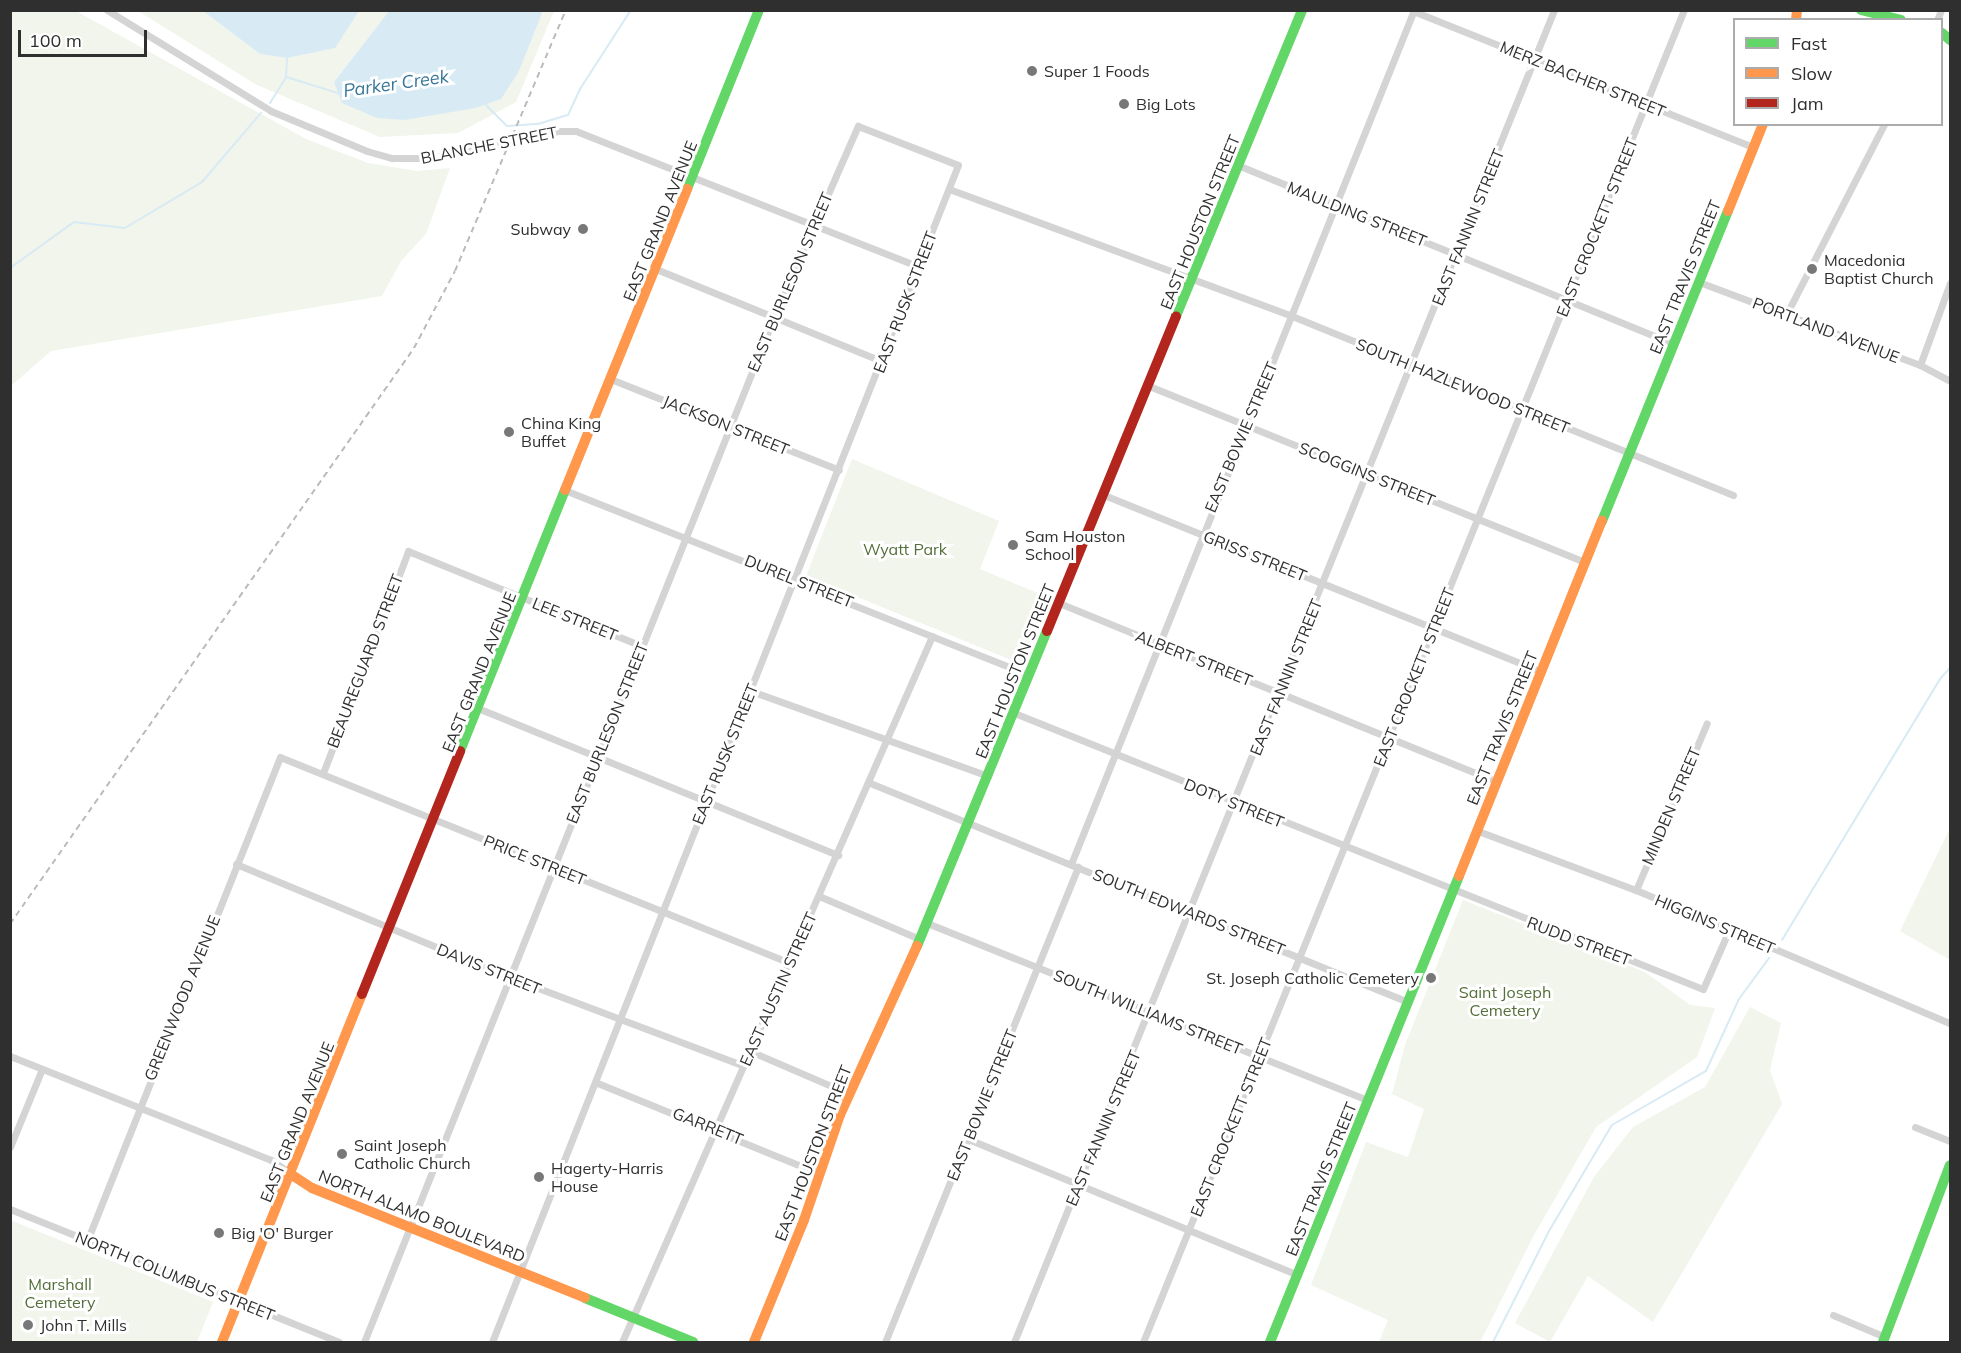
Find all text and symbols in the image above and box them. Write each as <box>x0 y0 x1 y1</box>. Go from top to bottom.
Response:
scale bar <box>21 18 150 56</box>
legend <box>1733 18 1943 126</box>
text: 100 m <box>29 29 82 52</box>
text: Fast <box>1791 32 1827 55</box>
street label: MERZ BACHER STREET <box>1497 37 1669 121</box>
place label: Super 1 Foods <box>1044 61 1150 81</box>
text: Slow <box>1791 62 1832 85</box>
marker: Super 1 Foods <box>1025 64 1039 78</box>
water label: Parker Creek <box>342 66 450 102</box>
text: Jam <box>1791 92 1824 115</box>
place label: Big Lots <box>1136 94 1196 114</box>
marker: Big Lots <box>1117 97 1131 111</box>
street label: BLANCHE STREET <box>419 122 559 168</box>
street label: EAST HOUSTON STREET <box>1156 132 1244 312</box>
street label: EAST CROCKETT STREET <box>1552 135 1642 319</box>
street label: EAST GRAND AVENUE <box>619 138 701 304</box>
street label: EAST FANNIN STREET <box>1428 146 1508 308</box>
street label: MAULDING STREET <box>1285 177 1429 251</box>
street label: EAST BURLESON STREET <box>743 189 837 375</box>
street label: EAST TRAVIS STREET <box>1645 197 1725 357</box>
place label: Subway <box>511 219 571 239</box>
marker: Subway <box>576 222 590 236</box>
street label: EAST RUSK STREET <box>869 228 941 376</box>
place label: Macedonia Baptist Church <box>1824 250 1934 288</box>
marker: Macedonia Baptist Church <box>1805 262 1819 276</box>
street label: PORTLAND AVENUE <box>1750 293 1902 367</box>
street label: SOUTH HAZLEWOOD STREET <box>1353 334 1573 438</box>
street label: EAST BOWIE STREET <box>1201 359 1281 515</box>
street label: JACKSON STREET <box>660 391 792 459</box>
place label: China King Buffet <box>521 413 601 451</box>
marker: China King Buffet <box>502 425 516 439</box>
street label: SCOGGINS STREET <box>1296 438 1438 510</box>
place label: Sam Houston School <box>1025 526 1125 564</box>
street label: GRISS STREET <box>1201 527 1309 585</box>
marker: Sam Houston School <box>1006 538 1020 552</box>
park label: Wyatt Park <box>863 539 947 559</box>
street label: DUREL STREET <box>742 550 856 612</box>
street label: BEAUREGUARD STREET <box>323 571 407 751</box>
street label: EAST HOUSTON STREET <box>971 581 1059 761</box>
street label: EAST CROCKETT STREET <box>1369 585 1459 769</box>
street label: EAST GRAND AVENUE <box>438 589 520 755</box>
street label: LEE STREET <box>529 593 621 645</box>
street label: EAST FANNIN STREET <box>1246 596 1326 758</box>
street label: ALBERT STREET <box>1133 626 1255 690</box>
street label: EAST BURLESON STREET <box>562 640 652 826</box>
street label: EAST TRAVIS STREET <box>1462 648 1542 808</box>
street label: EAST RUSK STREET <box>688 681 762 827</box>
street label: MINDEN STREET <box>1638 744 1704 868</box>
street label: DOTY STREET <box>1181 774 1287 832</box>
street label: PRICE STREET <box>481 831 589 889</box>
street label: SOUTH EDWARDS STREET <box>1090 865 1288 959</box>
street label: HIGGINS STREET <box>1652 890 1778 958</box>
street label: EAST AUSTIN STREET <box>735 909 821 1069</box>
street label: RUDD STREET <box>1524 912 1634 970</box>
street label: GREENWOOD AVENUE <box>140 913 224 1083</box>
street label: DAVIS STREET <box>434 939 544 999</box>
street label: SOUTH WILLIAMS STREET <box>1051 965 1245 1059</box>
place label: St. Joseph Catholic Cemetery <box>1206 968 1419 988</box>
marker: St. Joseph Catholic Cemetery <box>1424 971 1438 985</box>
park label: Saint Joseph Cemetery <box>1459 982 1551 1020</box>
street label: EAST BOWIE STREET <box>943 1026 1021 1184</box>
street label: EAST CROCKETT STREET <box>1186 1035 1276 1219</box>
street label: EAST GRAND AVENUE <box>256 1039 338 1205</box>
street label: EAST FANNIN STREET <box>1062 1047 1144 1209</box>
street label: EAST HOUSTON STREET <box>771 1062 855 1244</box>
street label: EAST TRAVIS STREET <box>1281 1099 1361 1259</box>
street label: GARRETT <box>670 1103 746 1149</box>
place label: Saint Joseph Catholic Church <box>354 1135 471 1173</box>
marker: Saint Joseph Catholic Church <box>335 1147 349 1161</box>
place label: Hagerty-Harris House <box>551 1158 663 1196</box>
street label: NORTH ALAMO BOULEVARD <box>316 1166 528 1266</box>
marker: Hagerty-Harris House <box>532 1170 546 1184</box>
place label: Big 'O' Burger <box>231 1223 333 1243</box>
marker: Big 'O' Burger <box>212 1226 226 1240</box>
street label: NORTH COLUMBUS STREET <box>73 1227 277 1325</box>
park label: Marshall Cemetery <box>25 1274 95 1312</box>
place label: John T. Mills <box>40 1315 127 1335</box>
marker: John T. Mills <box>21 1318 35 1332</box>

